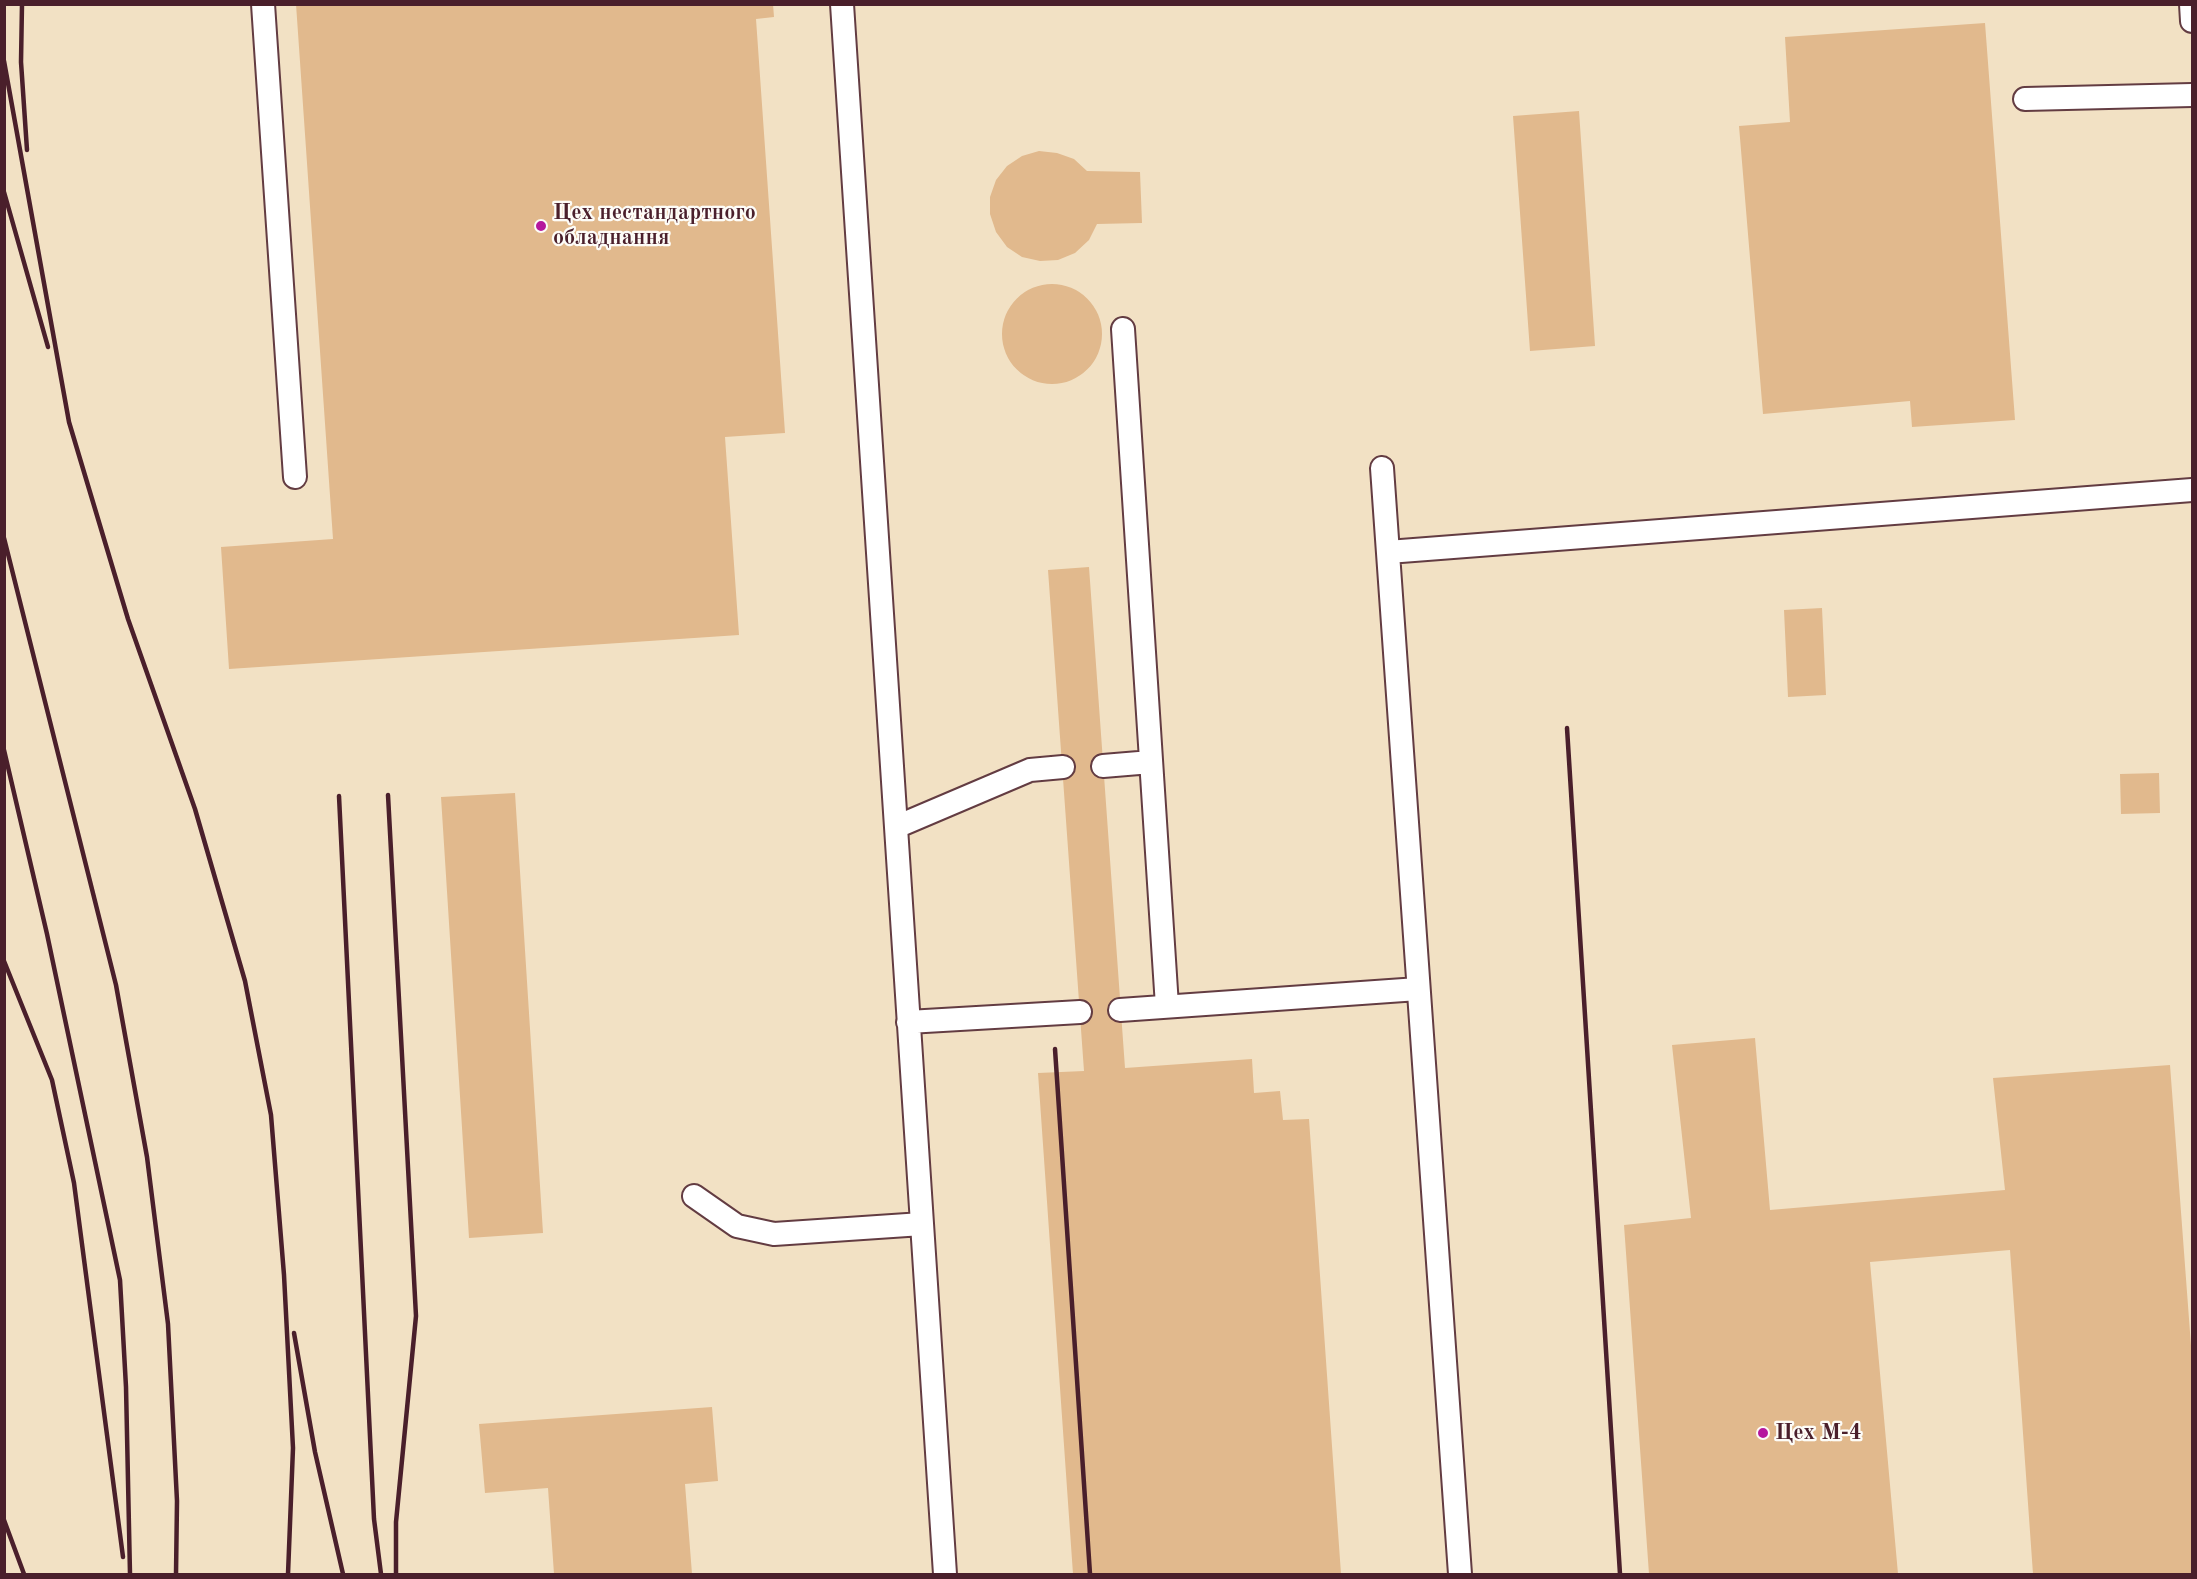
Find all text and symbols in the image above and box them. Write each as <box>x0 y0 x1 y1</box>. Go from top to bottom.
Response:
place label: Цех нестандартного обладнання <box>553 200 756 252</box>
marker: Цех нестандартного обладнання <box>534 219 548 233</box>
place label: Цех М-4 <box>1775 1420 1862 1446</box>
marker: Цех М-4 <box>1756 1426 1770 1440</box>

